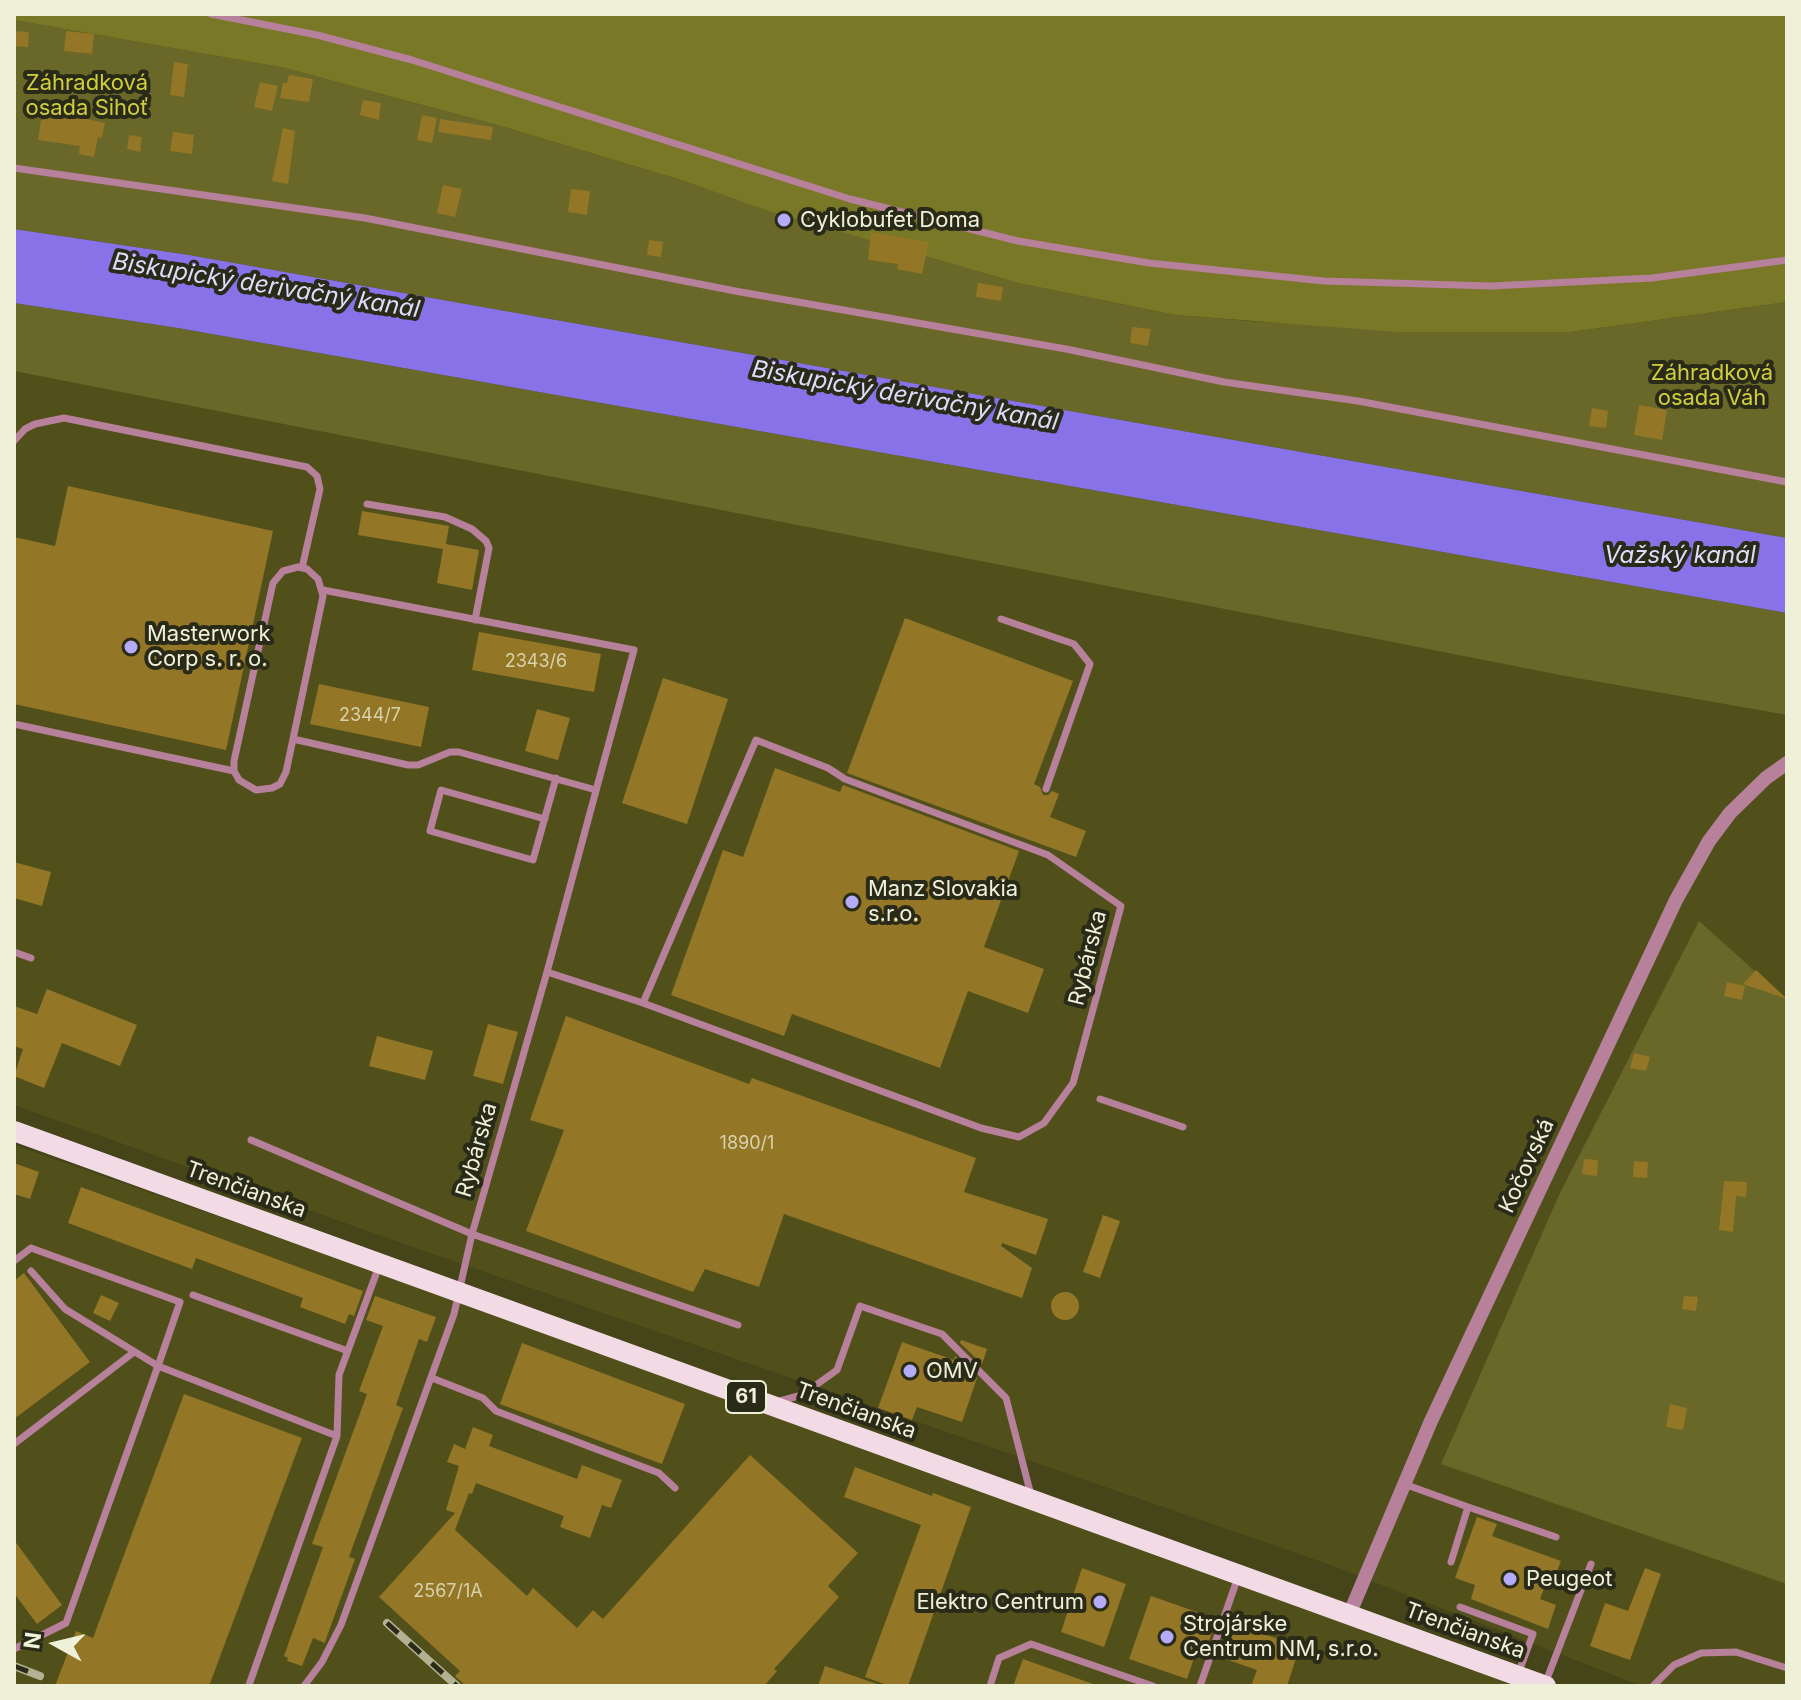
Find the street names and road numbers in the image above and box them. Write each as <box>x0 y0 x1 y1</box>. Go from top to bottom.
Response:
street label: Rybárska <box>1063 908 1113 1008</box>
street label: Rybárska <box>451 1100 503 1200</box>
street label: Kočovská <box>1494 1115 1560 1217</box>
street label: Trenčianska <box>182 1156 310 1224</box>
street label: Trenčianska <box>792 1377 920 1445</box>
road number: 61 <box>726 1381 766 1413</box>
street label: Trenčianska <box>1401 1597 1529 1665</box>

